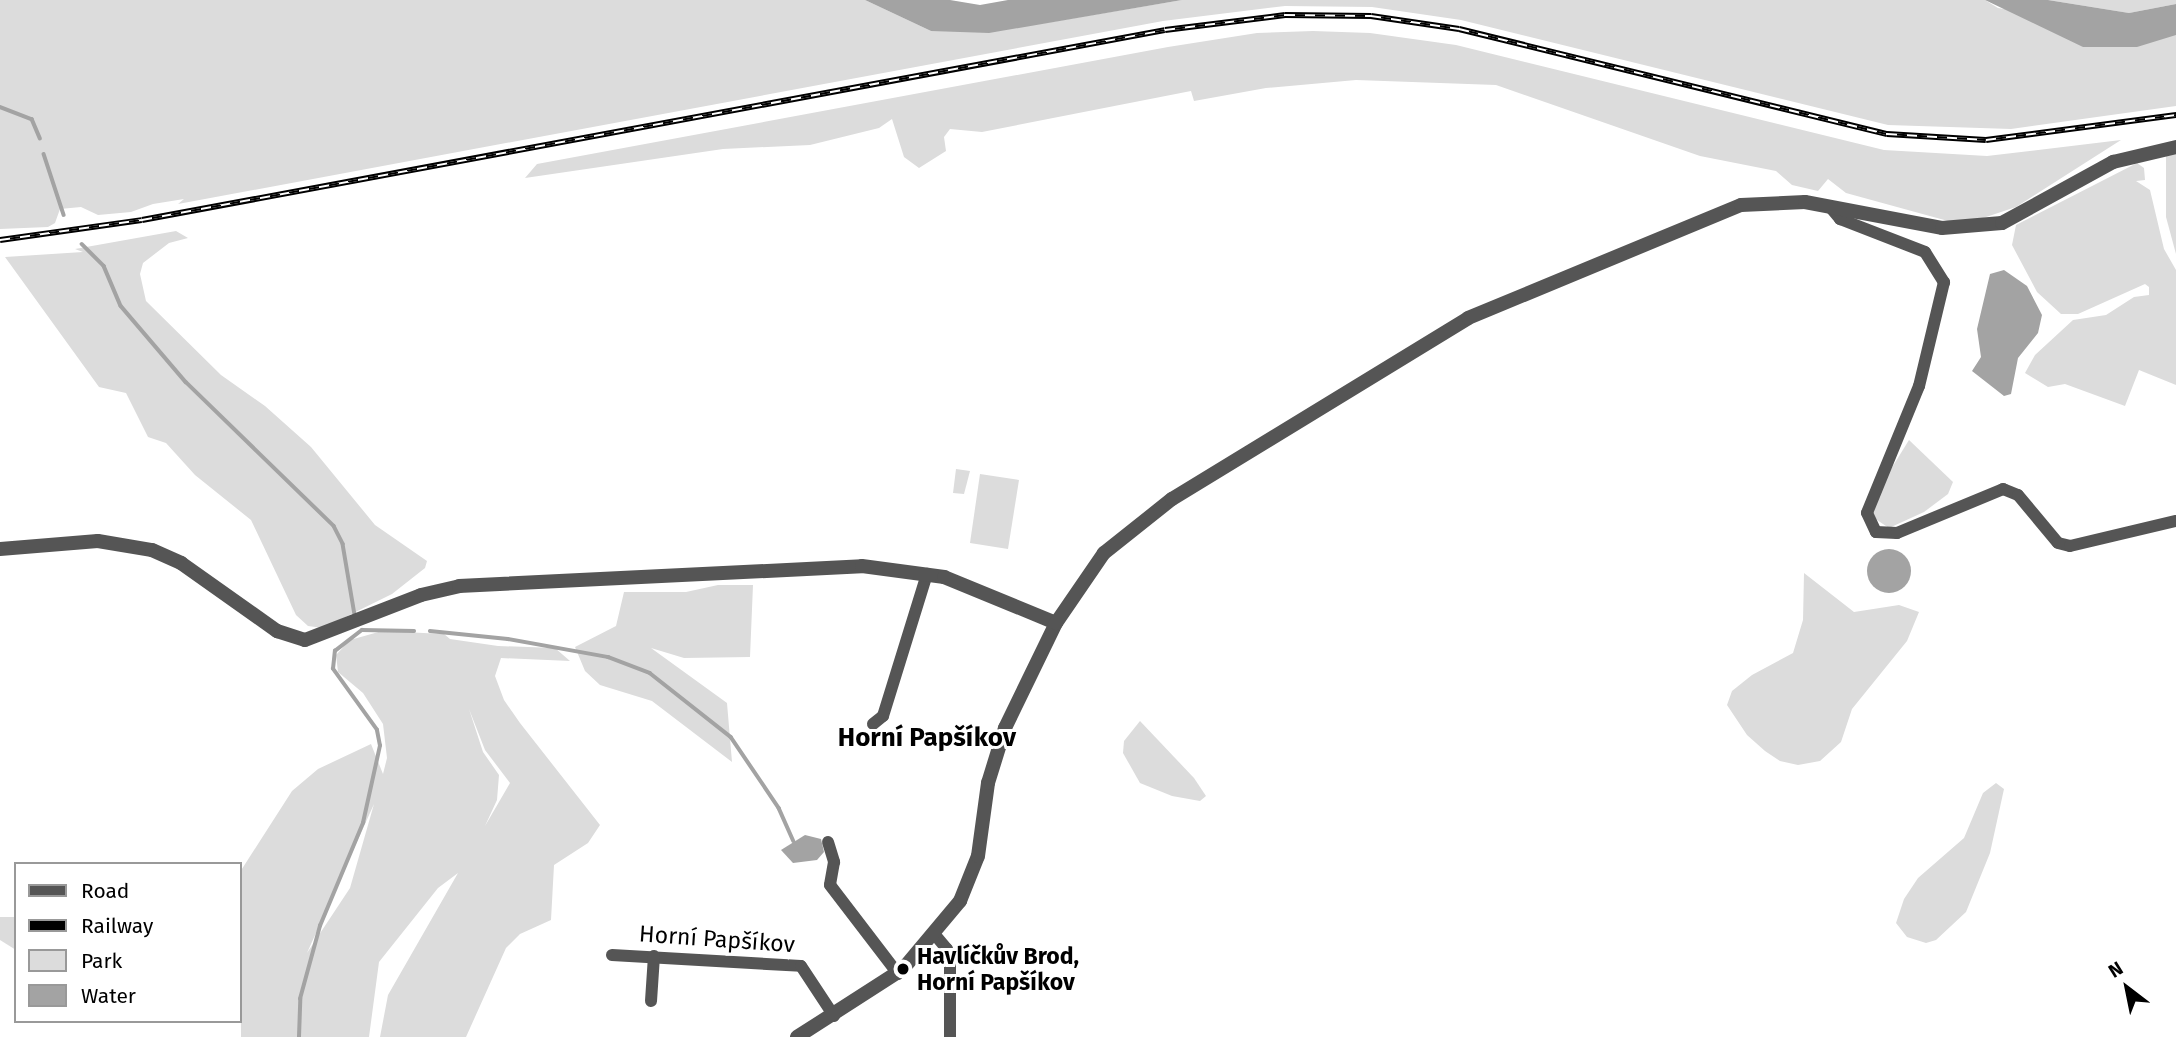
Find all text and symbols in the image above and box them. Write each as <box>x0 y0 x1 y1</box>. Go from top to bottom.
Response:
district label: Horní Papšíkov <box>838 722 1016 754</box>
legend <box>14 862 242 1023</box>
text: Road <box>81 878 129 904</box>
text: Railway <box>81 913 153 939</box>
street label: Horní Papšíkov <box>638 920 796 958</box>
place label: Havlíčkův Brod, Horní Papšíkov <box>917 942 1079 996</box>
text: Park <box>81 948 122 974</box>
north arrow <box>2092 953 2162 1023</box>
text: N <box>2104 957 2127 983</box>
marker: Havlíčkův Brod, Horní Papšíkov <box>895 961 911 977</box>
text: Water <box>81 983 136 1009</box>

